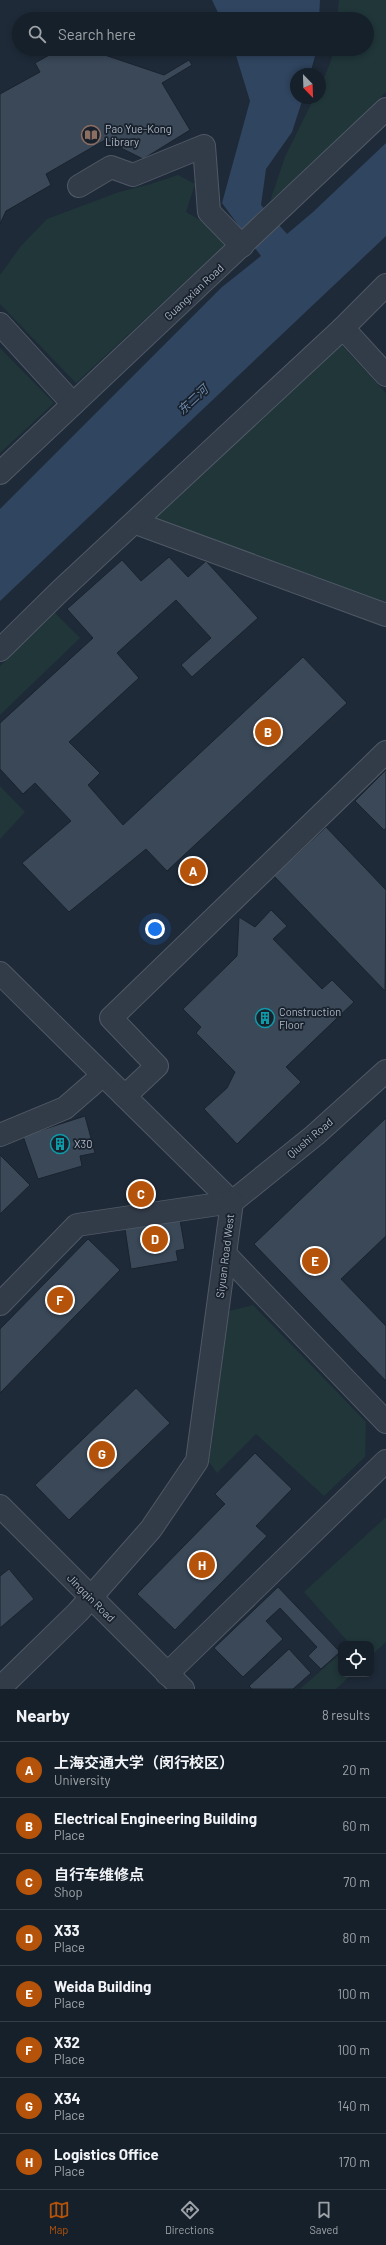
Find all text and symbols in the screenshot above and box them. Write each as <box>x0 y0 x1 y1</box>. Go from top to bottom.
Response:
search box <box>12 12 374 56</box>
icon: search <box>26 23 48 45</box>
text: Search here <box>58 25 136 43</box>
north arrow <box>290 68 326 104</box>
place label: Pao Yue-Kong Library <box>105 122 172 148</box>
library icon: Pao Yue-Kong Library <box>80 124 102 146</box>
street label: Guangxian Road <box>161 261 226 322</box>
water label: 东二河 <box>174 381 212 417</box>
pin: B <box>255 717 281 747</box>
pin: A <box>180 856 206 886</box>
your location <box>145 919 165 939</box>
place label: Construction Floor <box>279 1005 341 1031</box>
building icon: Construction Floor <box>254 1007 276 1029</box>
street label: Qiushi Road <box>284 1115 335 1160</box>
building icon: X30 <box>49 1133 71 1155</box>
place label: X30 <box>74 1137 92 1150</box>
pin: C <box>128 1179 154 1209</box>
street label: Siyuan Road West <box>213 1213 236 1299</box>
pin: D <box>142 1224 168 1254</box>
pin: E <box>302 1246 328 1276</box>
pin: F <box>47 1285 73 1315</box>
pin: G <box>89 1439 115 1469</box>
pin: H <box>189 1550 215 1580</box>
street label: Jingqin Road <box>65 1571 118 1624</box>
map controls <box>338 1641 374 1677</box>
button: locate <box>338 1641 374 1677</box>
text: Nearby <box>16 1705 70 1725</box>
text: 8 results <box>322 1707 370 1723</box>
text: 上海交通大学（闵行校区） <box>54 1753 234 1771</box>
text: A <box>25 1762 33 1778</box>
text: 20 m <box>342 1762 370 1778</box>
text: University <box>54 1772 111 1788</box>
text: Electrical Engineering Building <box>54 1809 257 1827</box>
text: B <box>25 1818 33 1834</box>
text: 60 m <box>343 1818 370 1834</box>
text: Place <box>54 1827 85 1843</box>
text: 自行车维修点 <box>54 1865 144 1883</box>
text: C <box>25 1874 33 1890</box>
text: 70 m <box>343 1874 370 1890</box>
text: Shop <box>54 1884 83 1900</box>
text: X33 <box>54 1921 80 1939</box>
text: D <box>25 1930 33 1946</box>
text: 80 m <box>343 1930 370 1946</box>
text: Place <box>54 1939 85 1955</box>
text: Weida Building <box>54 1977 151 1995</box>
text: E <box>25 1986 33 2002</box>
text: 100 m <box>337 1986 370 2002</box>
text: Place <box>54 1995 85 2011</box>
text: X32 <box>54 2033 80 2051</box>
text: F <box>25 2042 33 2058</box>
text: 100 m <box>337 2042 370 2058</box>
text: Place <box>54 2051 85 2067</box>
text: X34 <box>54 2089 81 2107</box>
text: G <box>25 2098 33 2114</box>
text: 140 m <box>338 2098 370 2114</box>
text: Place <box>54 2107 85 2123</box>
text: Logistics Office <box>54 2145 159 2163</box>
text: H <box>25 2154 33 2170</box>
text: 170 m <box>339 2154 370 2170</box>
text: Place <box>54 2163 85 2179</box>
tab: Map <box>48 2199 70 2236</box>
tab: Directions <box>165 2199 214 2236</box>
tab: Saved <box>309 2199 338 2236</box>

